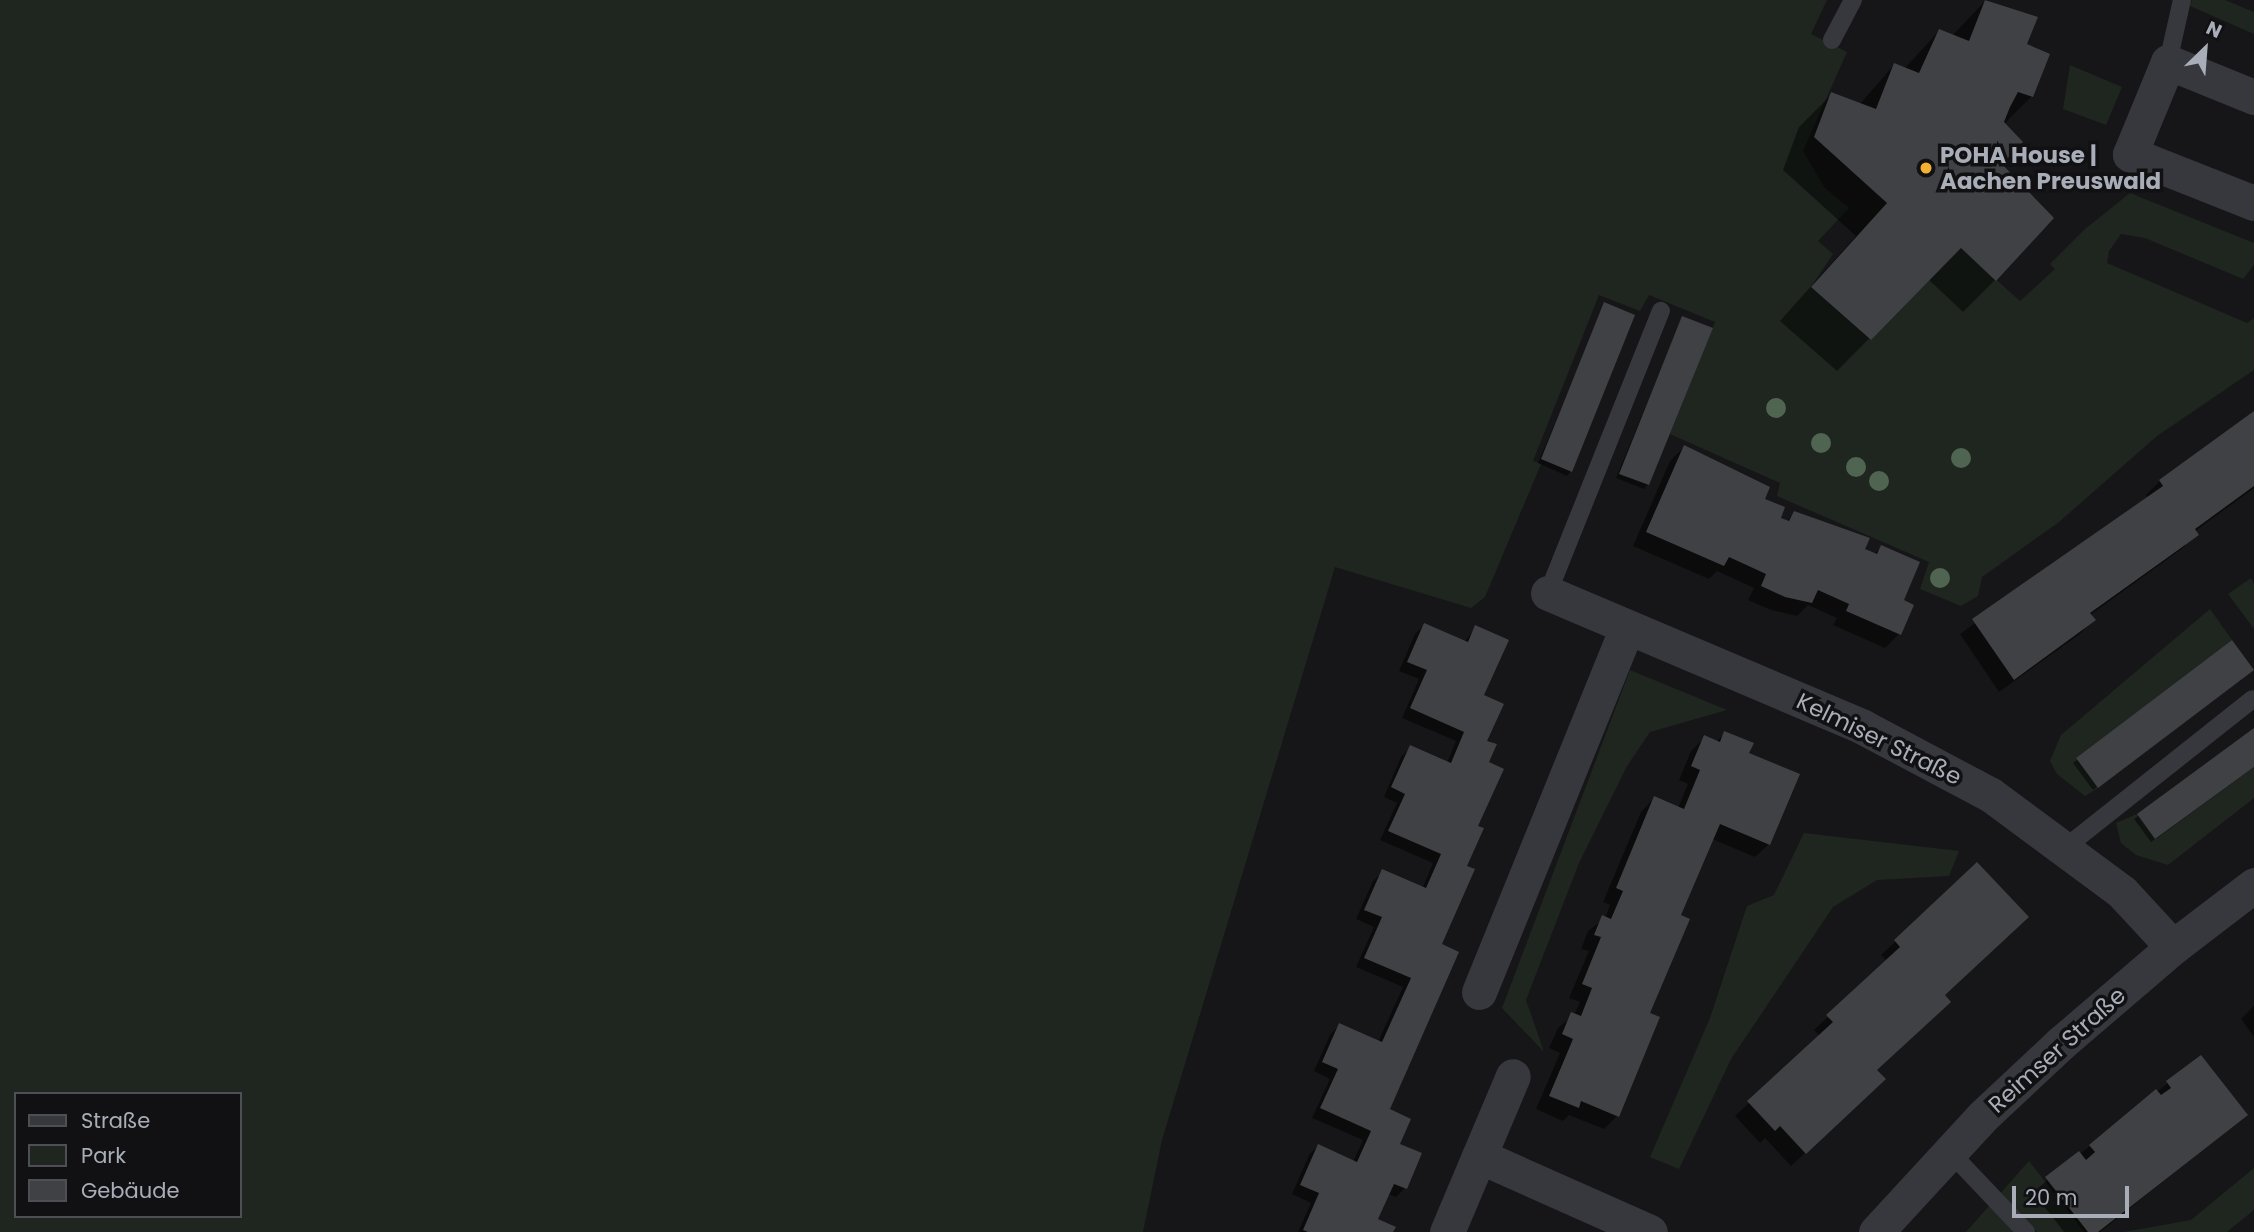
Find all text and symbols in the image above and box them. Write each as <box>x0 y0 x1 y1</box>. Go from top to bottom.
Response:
north arrow <box>2170 14 2240 84</box>
text: N <box>2202 14 2226 45</box>
place label: POHA House | Aachen Preuswald <box>1940 141 2161 195</box>
marker: POHA House | Aachen Preuswald <box>1918 160 1934 176</box>
street label: Kelmiser Straße <box>1792 687 1966 791</box>
street label: Reimser Straße <box>1983 981 2131 1119</box>
legend <box>14 1092 242 1218</box>
text: Straße <box>81 1106 150 1135</box>
text: Park <box>81 1141 126 1170</box>
scale bar <box>2016 1172 2133 1216</box>
text: Gebäude <box>81 1176 179 1205</box>
text: 20 m <box>2025 1183 2078 1212</box>

